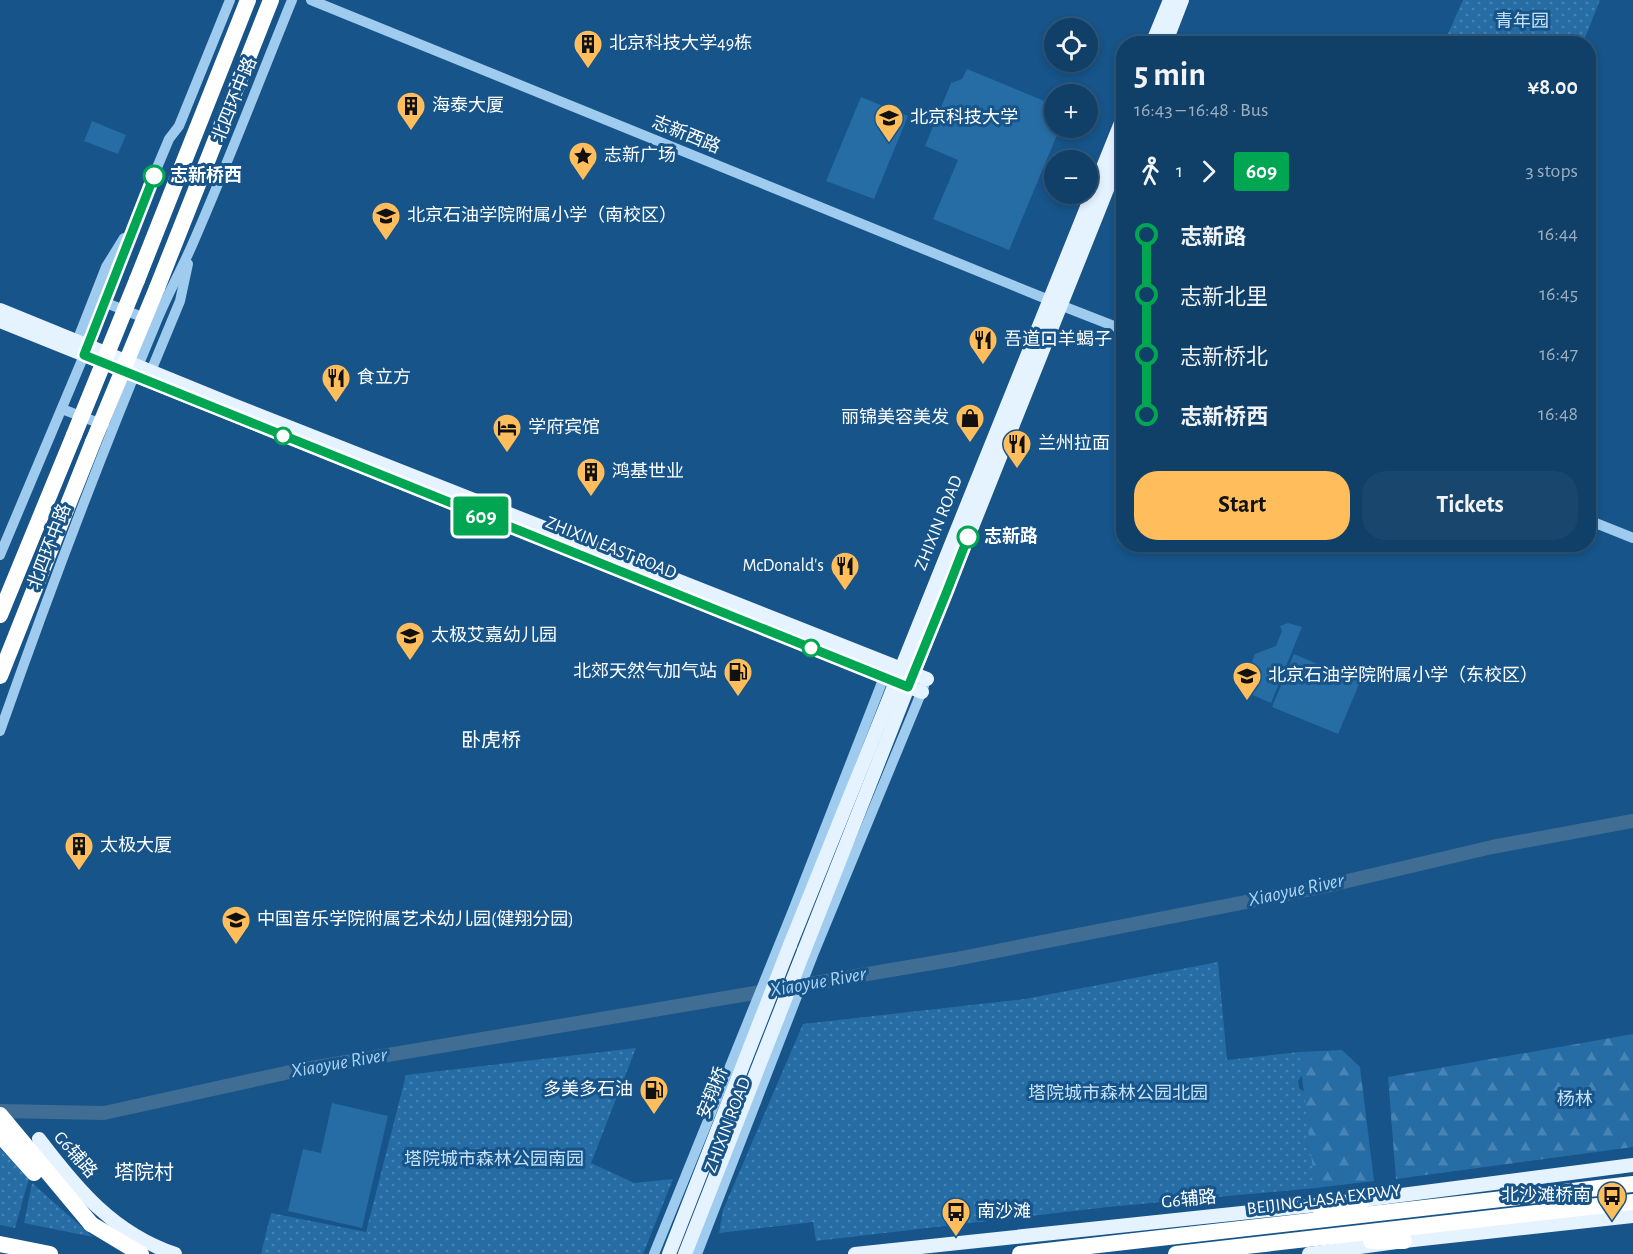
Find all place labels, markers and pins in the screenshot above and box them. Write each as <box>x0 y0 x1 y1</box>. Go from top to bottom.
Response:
building icon: 北京科技大学49栋 <box>572 28 604 70</box>
place label: 北京科技大学49栋 <box>609 33 752 53</box>
building icon: 海泰大厦 <box>395 90 427 132</box>
place label: 海泰大厦 <box>432 95 504 115</box>
school or university icon: 北京科技大学 <box>873 102 905 144</box>
place label: 北京科技大学 <box>910 107 1018 127</box>
place icon: 志新广场 <box>567 140 599 182</box>
place label: 志新广场 <box>604 145 676 165</box>
marker: 志新桥西 <box>143 165 165 187</box>
place label: 志新桥西 <box>170 165 242 185</box>
school or university icon: 北京石油学院附属小学（南校区） <box>370 200 402 242</box>
place label: 北京石油学院附属小学（南校区） <box>407 205 677 225</box>
restaurant icon: 吾道口羊蝎子 <box>967 324 999 366</box>
place label: 吾道口羊蝎子 <box>1004 329 1112 349</box>
restaurant icon: 食立方 <box>320 362 352 404</box>
place label: 食立方 <box>357 367 411 387</box>
shop icon: 丽锦美容美发 <box>954 402 986 444</box>
place label: 丽锦美容美发 <box>841 407 949 427</box>
hotel icon: 学府宾馆 <box>491 412 523 454</box>
place label: 学府宾馆 <box>528 417 600 437</box>
unlabelled marker <box>274 427 292 445</box>
restaurant icon: 兰州拉面 <box>1001 428 1033 470</box>
place label: 兰州拉面 <box>1038 433 1110 453</box>
building icon: 鸿基世业 <box>575 456 607 498</box>
place label: 鸿基世业 <box>612 461 684 481</box>
marker: 志新路 <box>957 526 979 548</box>
place label: 志新路 <box>984 526 1038 546</box>
restaurant icon: McDonald's <box>829 550 861 592</box>
place label: McDonald's <box>742 557 824 575</box>
school or university icon: 太极艾嘉幼儿园 <box>394 620 426 662</box>
place label: 太极艾嘉幼儿园 <box>431 625 557 645</box>
unlabelled marker <box>802 639 820 657</box>
fuel station icon: 北郊天然气加气站 <box>722 656 754 698</box>
school or university icon: 北京石油学院附属小学（东校区） <box>1231 660 1263 702</box>
place label: 北郊天然气加气站 <box>573 661 717 681</box>
place label: 北京石油学院附属小学（东校区） <box>1268 665 1538 685</box>
building icon: 太极大厦 <box>63 830 95 872</box>
place label: 太极大厦 <box>100 835 172 855</box>
school or university icon: 中国音乐学院附属艺术幼儿园(健翔分园) <box>220 904 252 946</box>
place label: 中国音乐学院附属艺术幼儿园(健翔分园) <box>257 909 574 929</box>
fuel station icon: 多美多石油 <box>638 1074 670 1116</box>
place label: 多美多石油 <box>543 1079 633 1099</box>
bus stop icon: 北沙滩桥南 <box>1596 1180 1628 1222</box>
place label: 北沙滩桥南 <box>1501 1185 1591 1205</box>
bus stop icon: 南沙滩 <box>940 1196 972 1238</box>
place label: 南沙滩 <box>977 1201 1031 1221</box>

